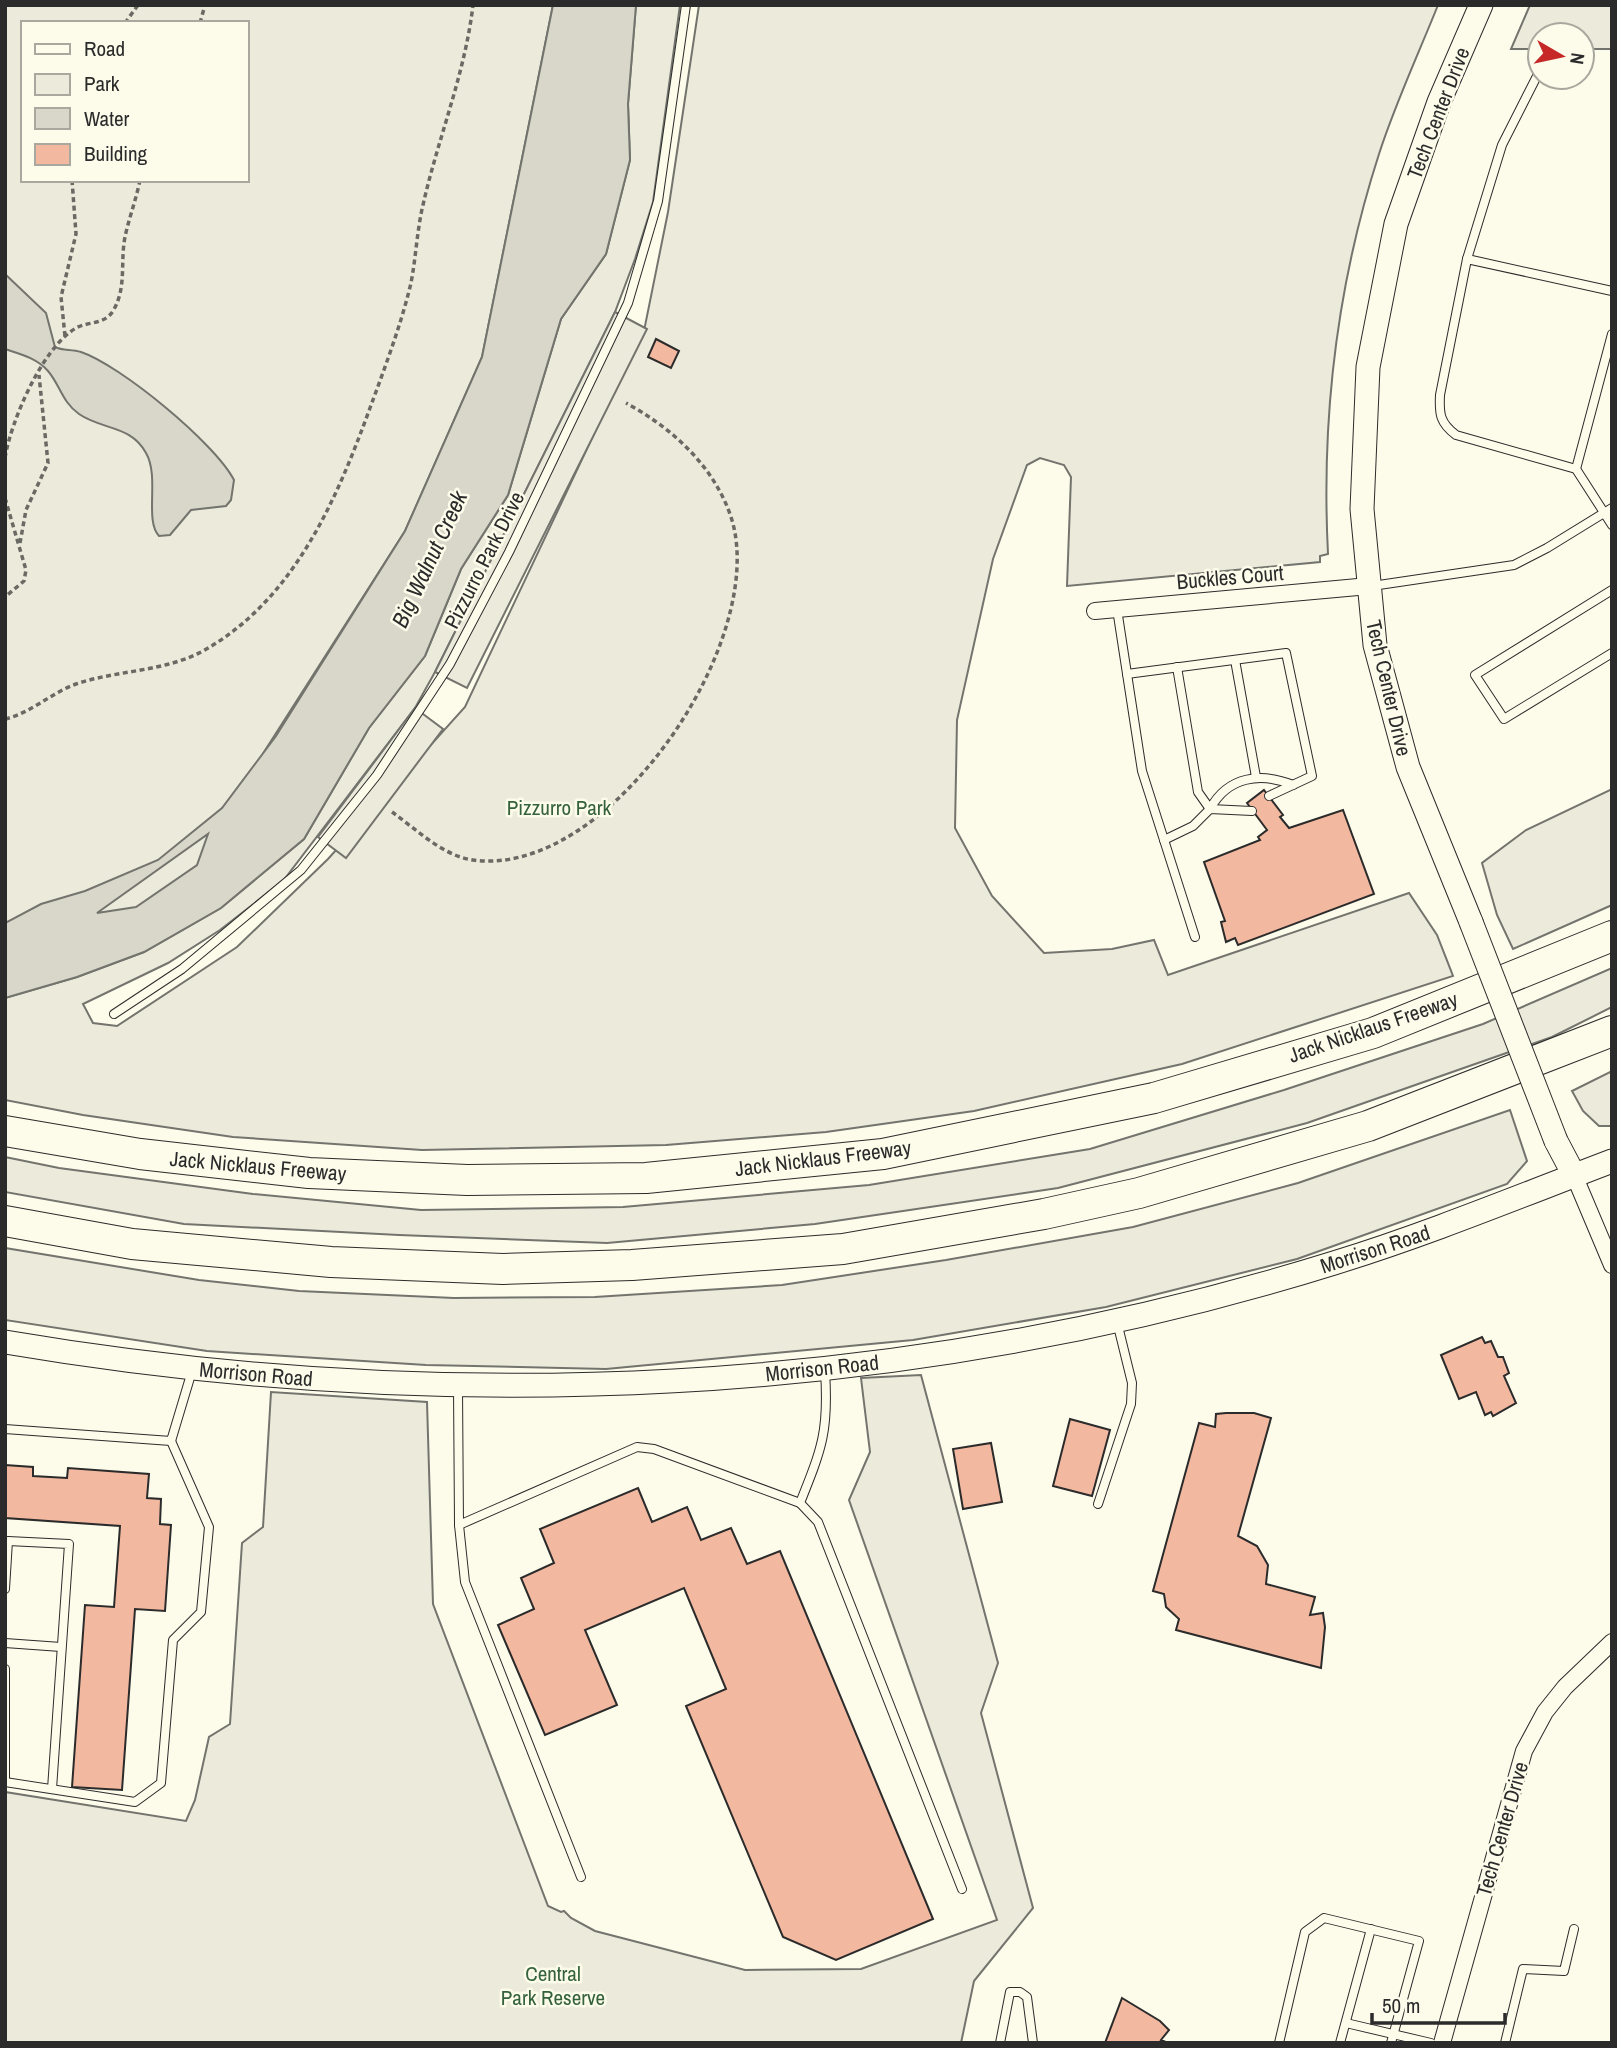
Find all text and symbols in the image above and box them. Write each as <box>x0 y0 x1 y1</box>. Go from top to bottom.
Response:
legend <box>21 21 248 182</box>
north arrow <box>1526 21 1596 91</box>
text: Road <box>84 34 125 63</box>
street label: Tech Center Drive <box>1400 43 1476 183</box>
text: N <box>1564 51 1592 66</box>
text: Park <box>84 69 120 98</box>
text: Water <box>84 104 130 133</box>
text: Building <box>84 139 148 168</box>
water label: Big Walnut Creek <box>384 484 475 632</box>
street label: Pizzurro Park Drive <box>437 486 531 634</box>
street label: Buckles Court <box>1175 558 1285 596</box>
street label: Tech Center Drive <box>1359 617 1419 759</box>
park label: Pizzurro Park <box>507 793 612 822</box>
street label: Jack Nicklaus Freeway <box>1285 984 1462 1070</box>
street label: Jack Nicklaus Freeway <box>733 1133 913 1183</box>
street label: Jack Nicklaus Freeway <box>169 1144 348 1188</box>
street label: Morrison Road <box>1316 1218 1434 1280</box>
street label: Morrison Road <box>764 1348 880 1388</box>
street label: Morrison Road <box>198 1355 314 1393</box>
street label: Tech Center Drive <box>1469 1758 1535 1900</box>
park label: Central Park Reserve <box>501 1959 605 2012</box>
scale bar <box>1372 1982 1505 2026</box>
text: 50 m <box>1382 1991 1420 2020</box>

